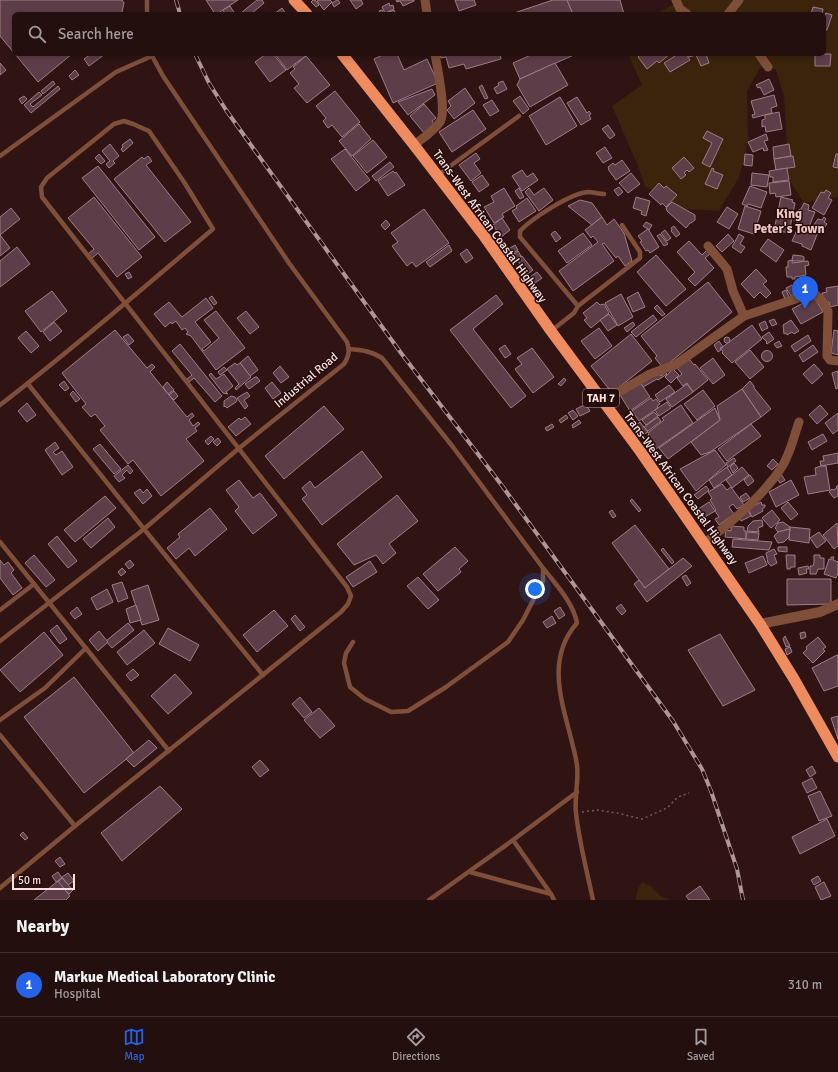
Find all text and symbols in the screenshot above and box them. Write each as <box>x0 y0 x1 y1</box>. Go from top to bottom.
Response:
search box <box>12 12 826 56</box>
icon: search <box>26 23 48 45</box>
text: Search here <box>58 25 134 43</box>
street label: Trans-West African Coastal Highway <box>429 147 550 306</box>
district label: King Peter's Town <box>753 206 825 237</box>
pin: 1 <box>792 276 818 309</box>
street label: Industrial Road <box>272 349 341 411</box>
road number: TAH 7 <box>583 389 619 407</box>
street label: Trans-West African Coastal Highway <box>620 409 741 568</box>
your location <box>525 579 545 599</box>
scale bar <box>12 872 75 891</box>
text: 50 m <box>18 874 41 887</box>
text: Nearby <box>16 916 69 937</box>
text: Markue Medical Laboratory Clinic <box>54 968 275 986</box>
text: 1 <box>25 977 33 993</box>
text: 310 m <box>788 977 822 993</box>
text: Hospital <box>54 986 101 1002</box>
tab: Map <box>123 1026 145 1063</box>
tab: Directions <box>392 1026 440 1063</box>
tab: Saved <box>687 1026 715 1063</box>

